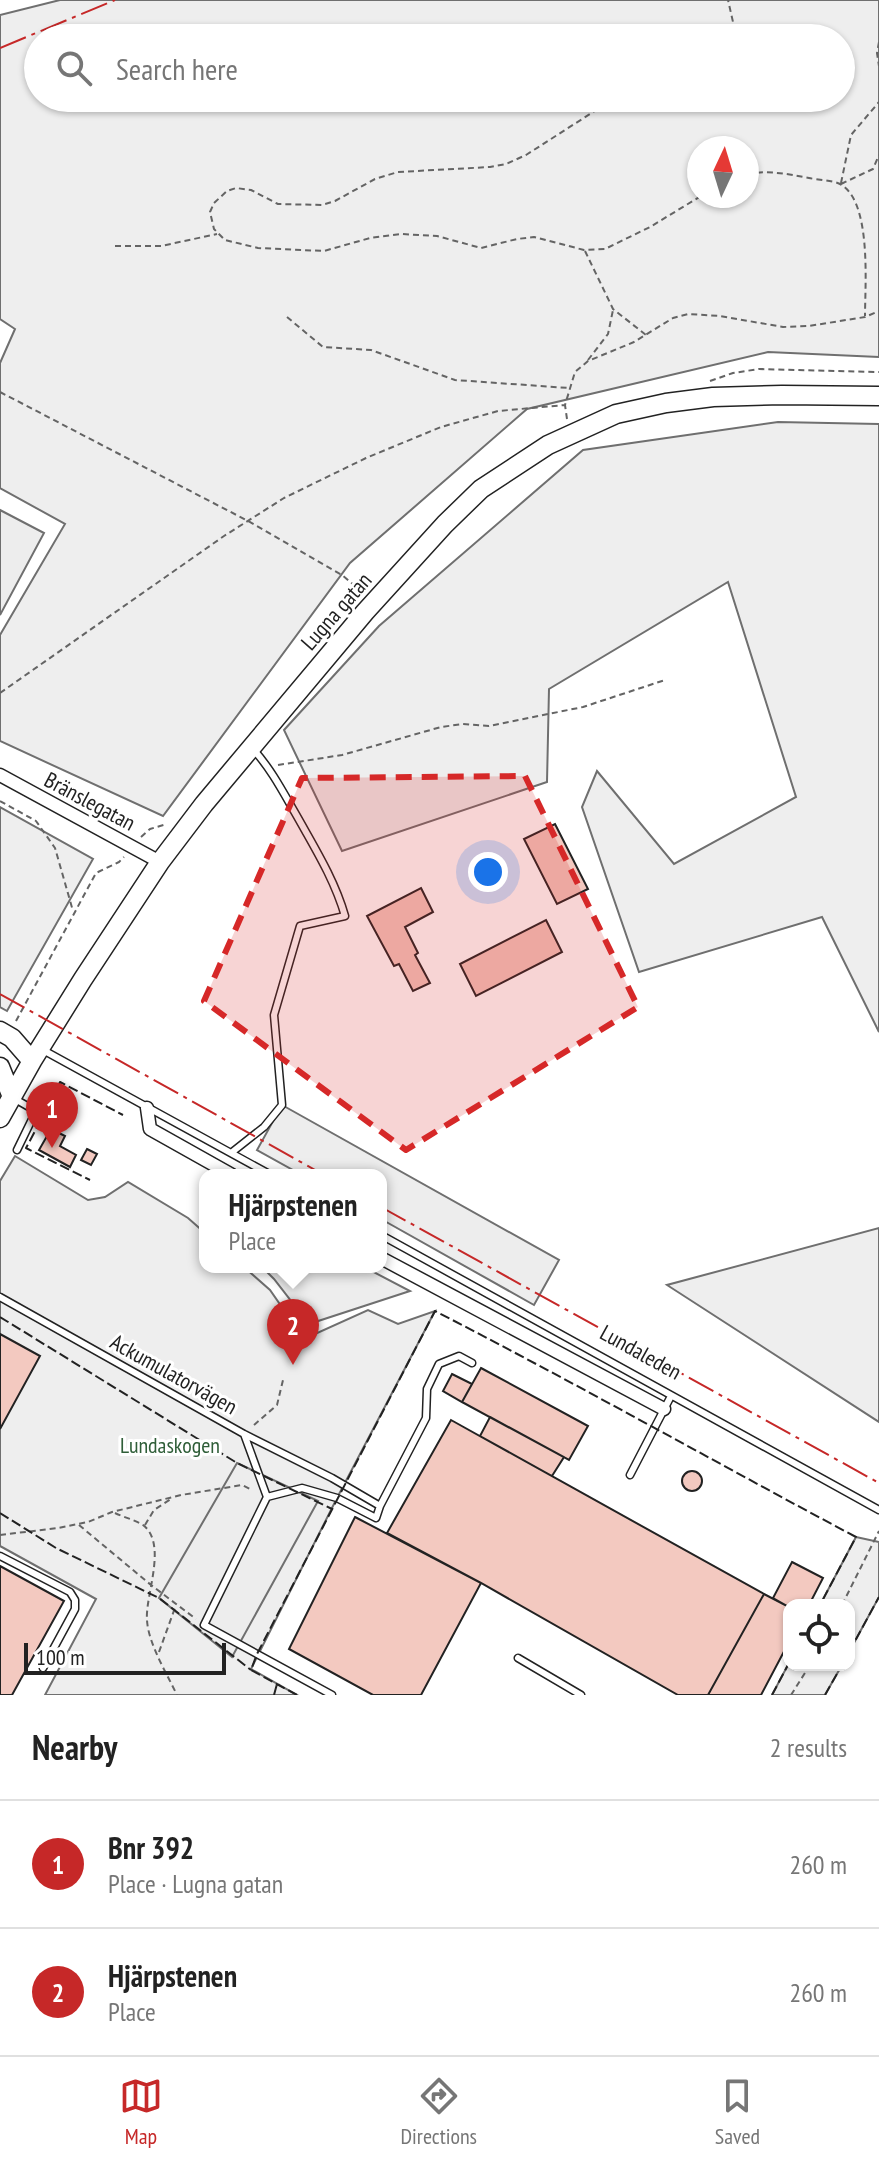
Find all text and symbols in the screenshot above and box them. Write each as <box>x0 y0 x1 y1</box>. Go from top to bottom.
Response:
search box <box>24 24 855 112</box>
icon: search <box>52 46 96 90</box>
text: Search here <box>116 49 238 88</box>
north arrow <box>687 136 759 208</box>
street label: Lugna gatan <box>295 566 377 656</box>
street label: Bränslegatan <box>40 765 140 837</box>
your location <box>468 852 508 892</box>
pin: 1 <box>26 1082 78 1148</box>
popup <box>199 1169 387 1273</box>
text: Hjärpstenen <box>228 1185 358 1224</box>
text: Place <box>228 1224 276 1257</box>
pin: 2 <box>267 1299 319 1365</box>
street label: Lundaleden <box>595 1318 687 1386</box>
street label: Ackumulatorvägen <box>106 1328 242 1420</box>
park label: Lundaskogen <box>120 1431 220 1459</box>
map controls <box>783 1599 855 1671</box>
button: locate <box>783 1599 855 1671</box>
scale bar <box>24 1639 226 1675</box>
text: 100 m <box>36 1643 85 1671</box>
text: Nearby <box>32 1725 117 1769</box>
text: 2 results <box>770 1731 847 1764</box>
text: Bnr 392 <box>108 1828 194 1867</box>
text: 1 <box>52 1848 64 1881</box>
text: 260 m <box>789 1848 847 1881</box>
text: Place · Lugna gatan <box>108 1867 283 1900</box>
text: Hjärpstenen <box>108 1956 237 1995</box>
text: 2 <box>52 1976 64 2009</box>
text: 260 m <box>789 1976 847 2009</box>
text: Place <box>108 1995 156 2028</box>
tab: Map <box>119 2074 163 2150</box>
tab: Directions <box>401 2074 477 2150</box>
tab: Saved <box>715 2074 760 2150</box>

